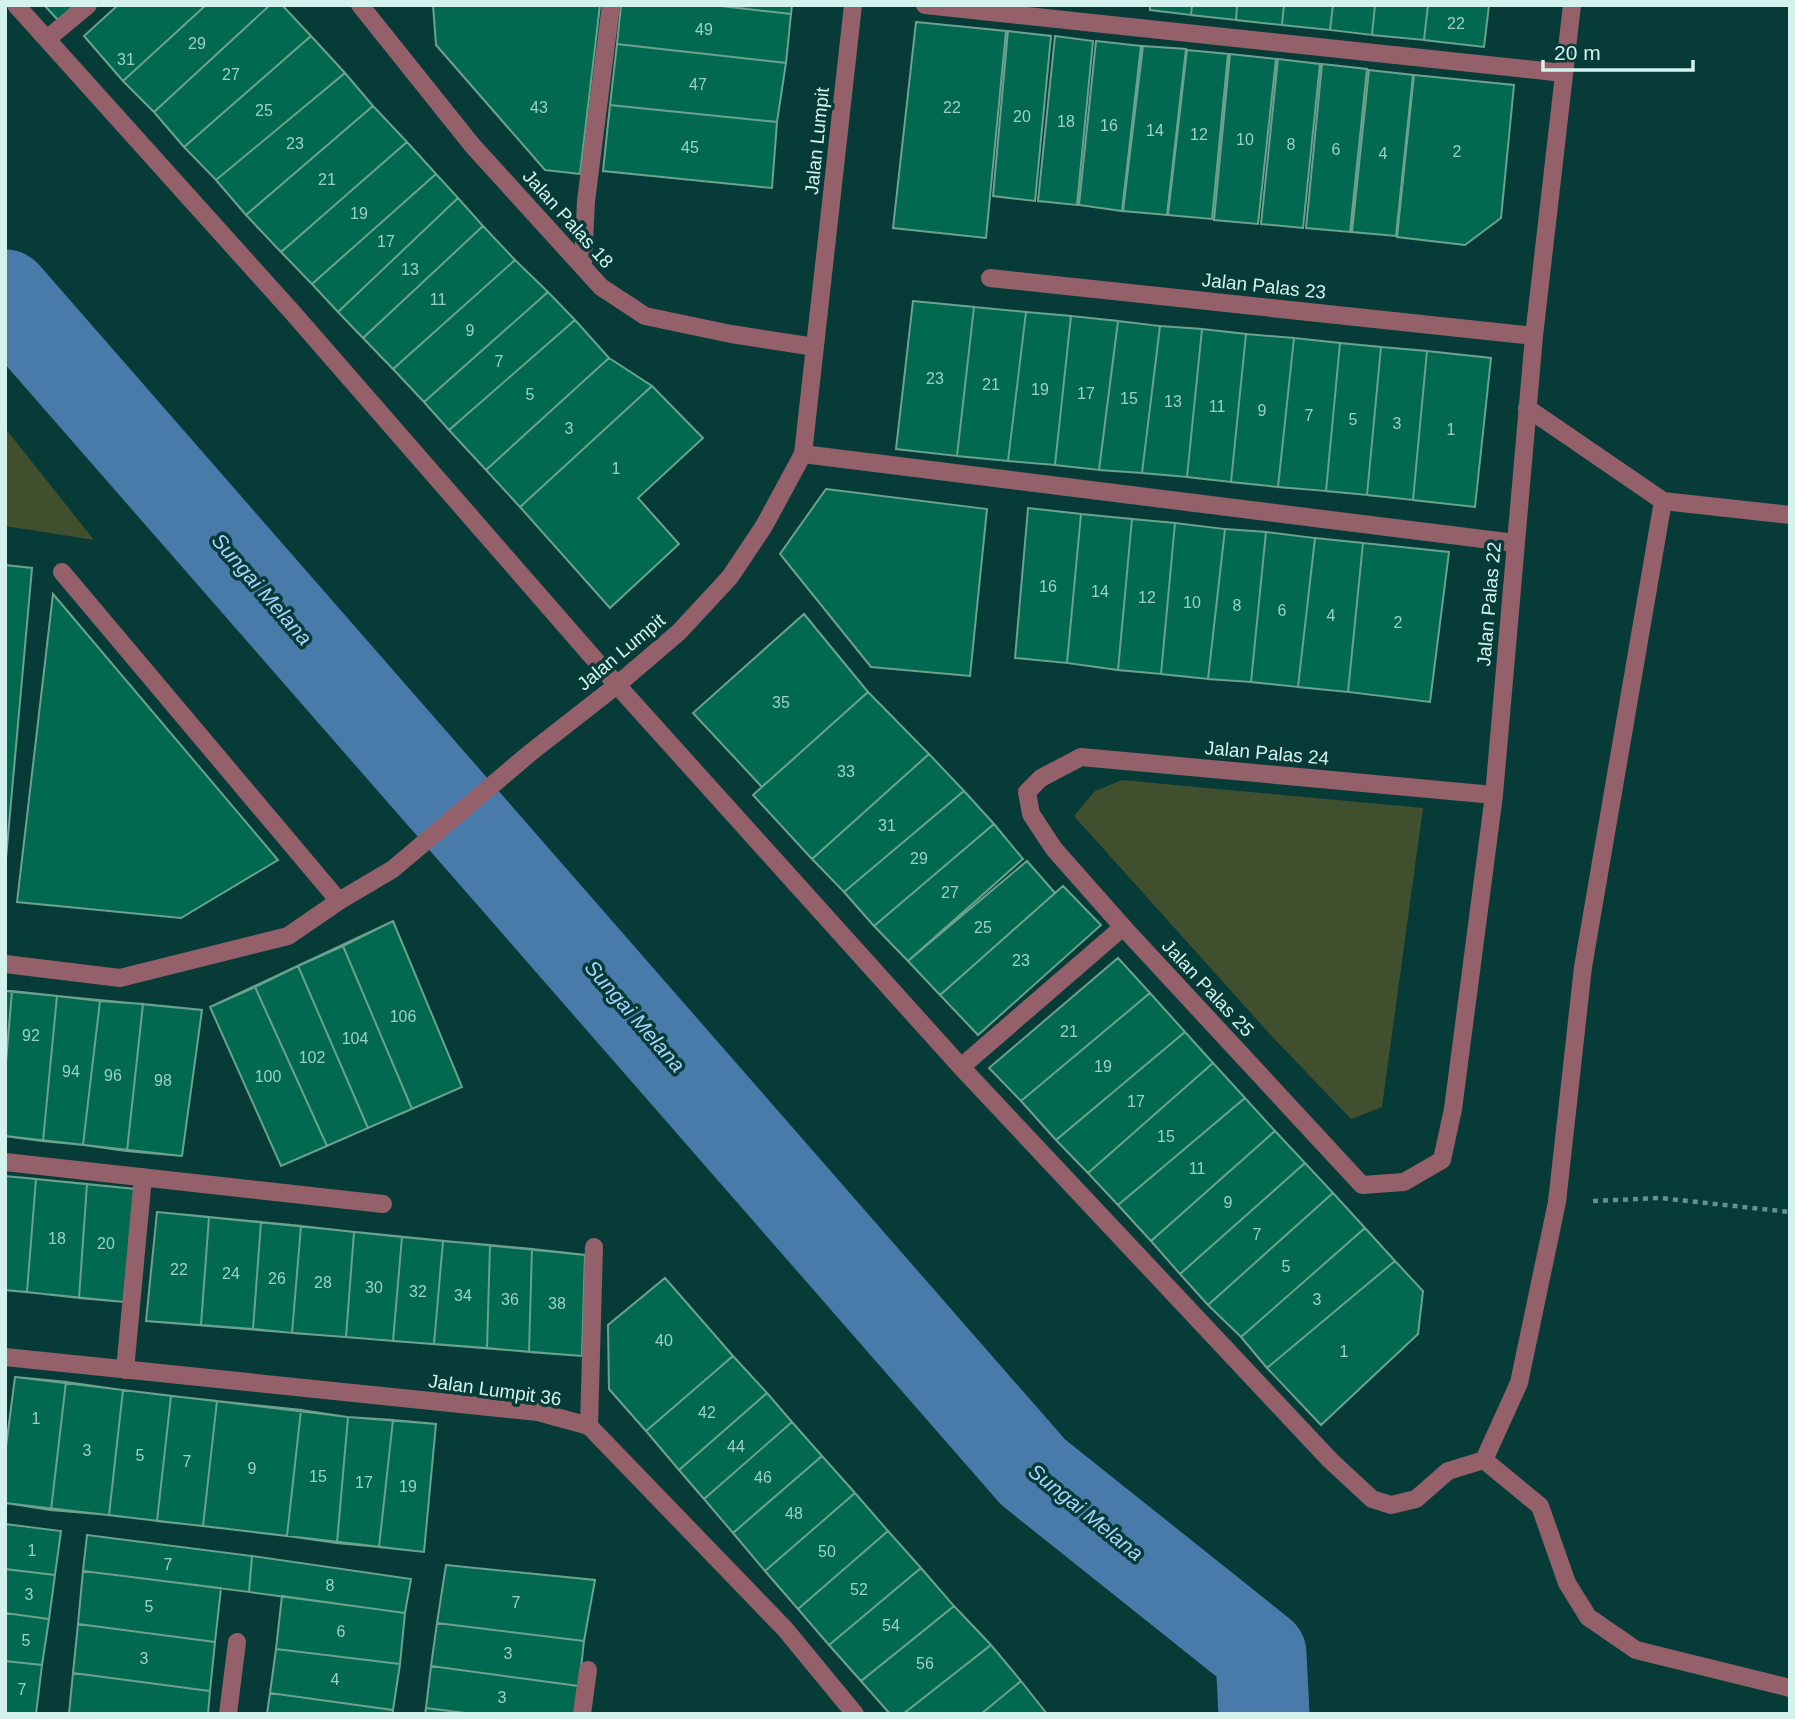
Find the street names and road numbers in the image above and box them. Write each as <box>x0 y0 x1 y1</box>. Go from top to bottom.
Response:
street label: Jalan Lumpit <box>801 86 833 196</box>
street label: Jalan Palas 18 <box>518 166 618 272</box>
street label: Jalan Palas 23 <box>1201 269 1327 303</box>
street label: Jalan Palas 22 <box>1473 541 1505 667</box>
street label: Jalan Lumpit <box>573 609 670 695</box>
street label: Jalan Palas 24 <box>1204 737 1330 769</box>
street label: Jalan Palas 25 <box>1158 935 1258 1041</box>
street label: Jalan Lumpit 36 <box>427 1370 563 1410</box>

